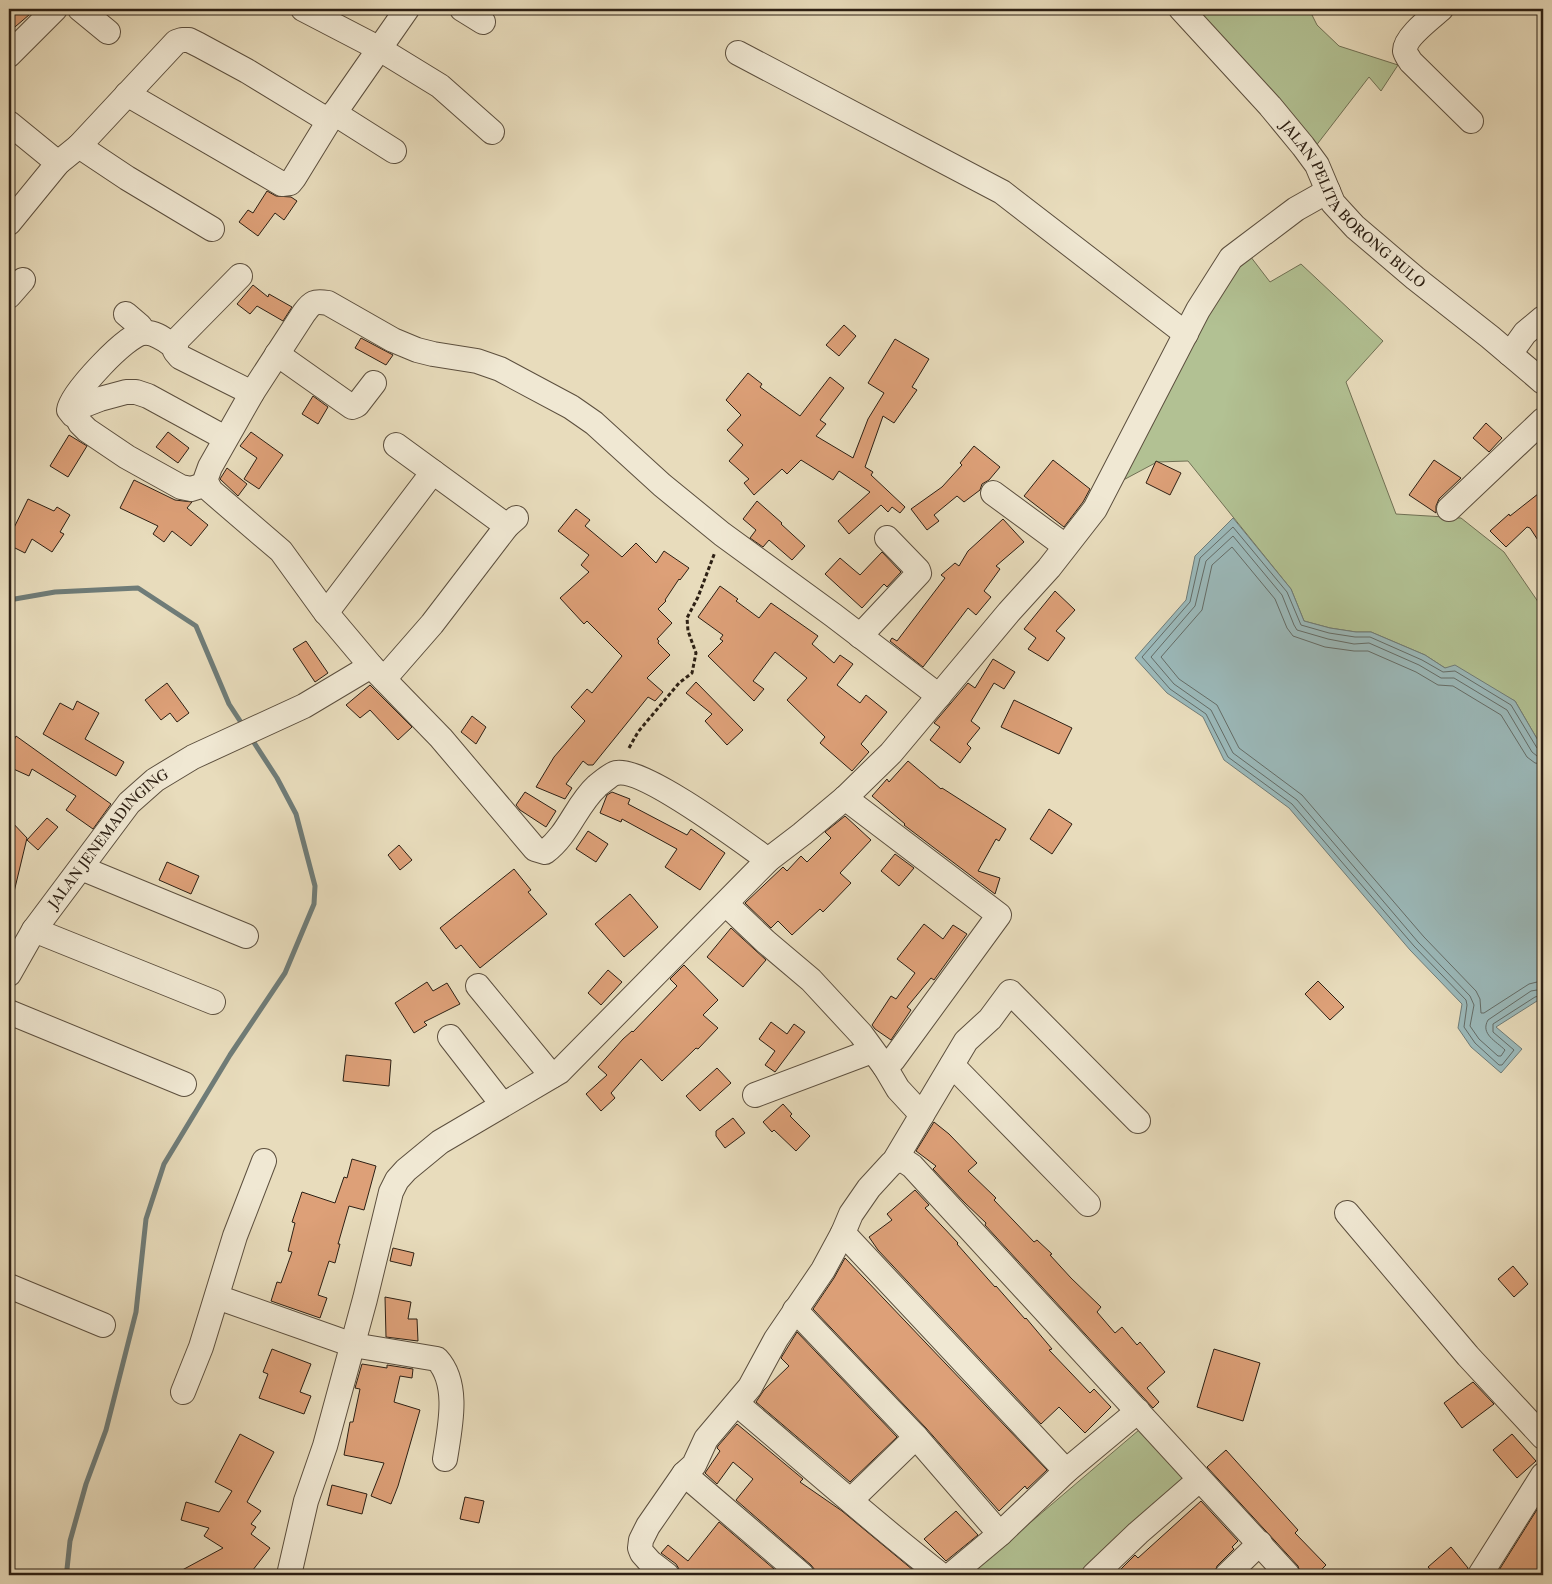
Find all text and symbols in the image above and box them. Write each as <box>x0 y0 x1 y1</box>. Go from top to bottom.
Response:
street label: JALAN PELITA BORONG BULO <box>1276 115 1429 292</box>
street label: JALAN JENEMADINGING <box>43 765 172 913</box>

